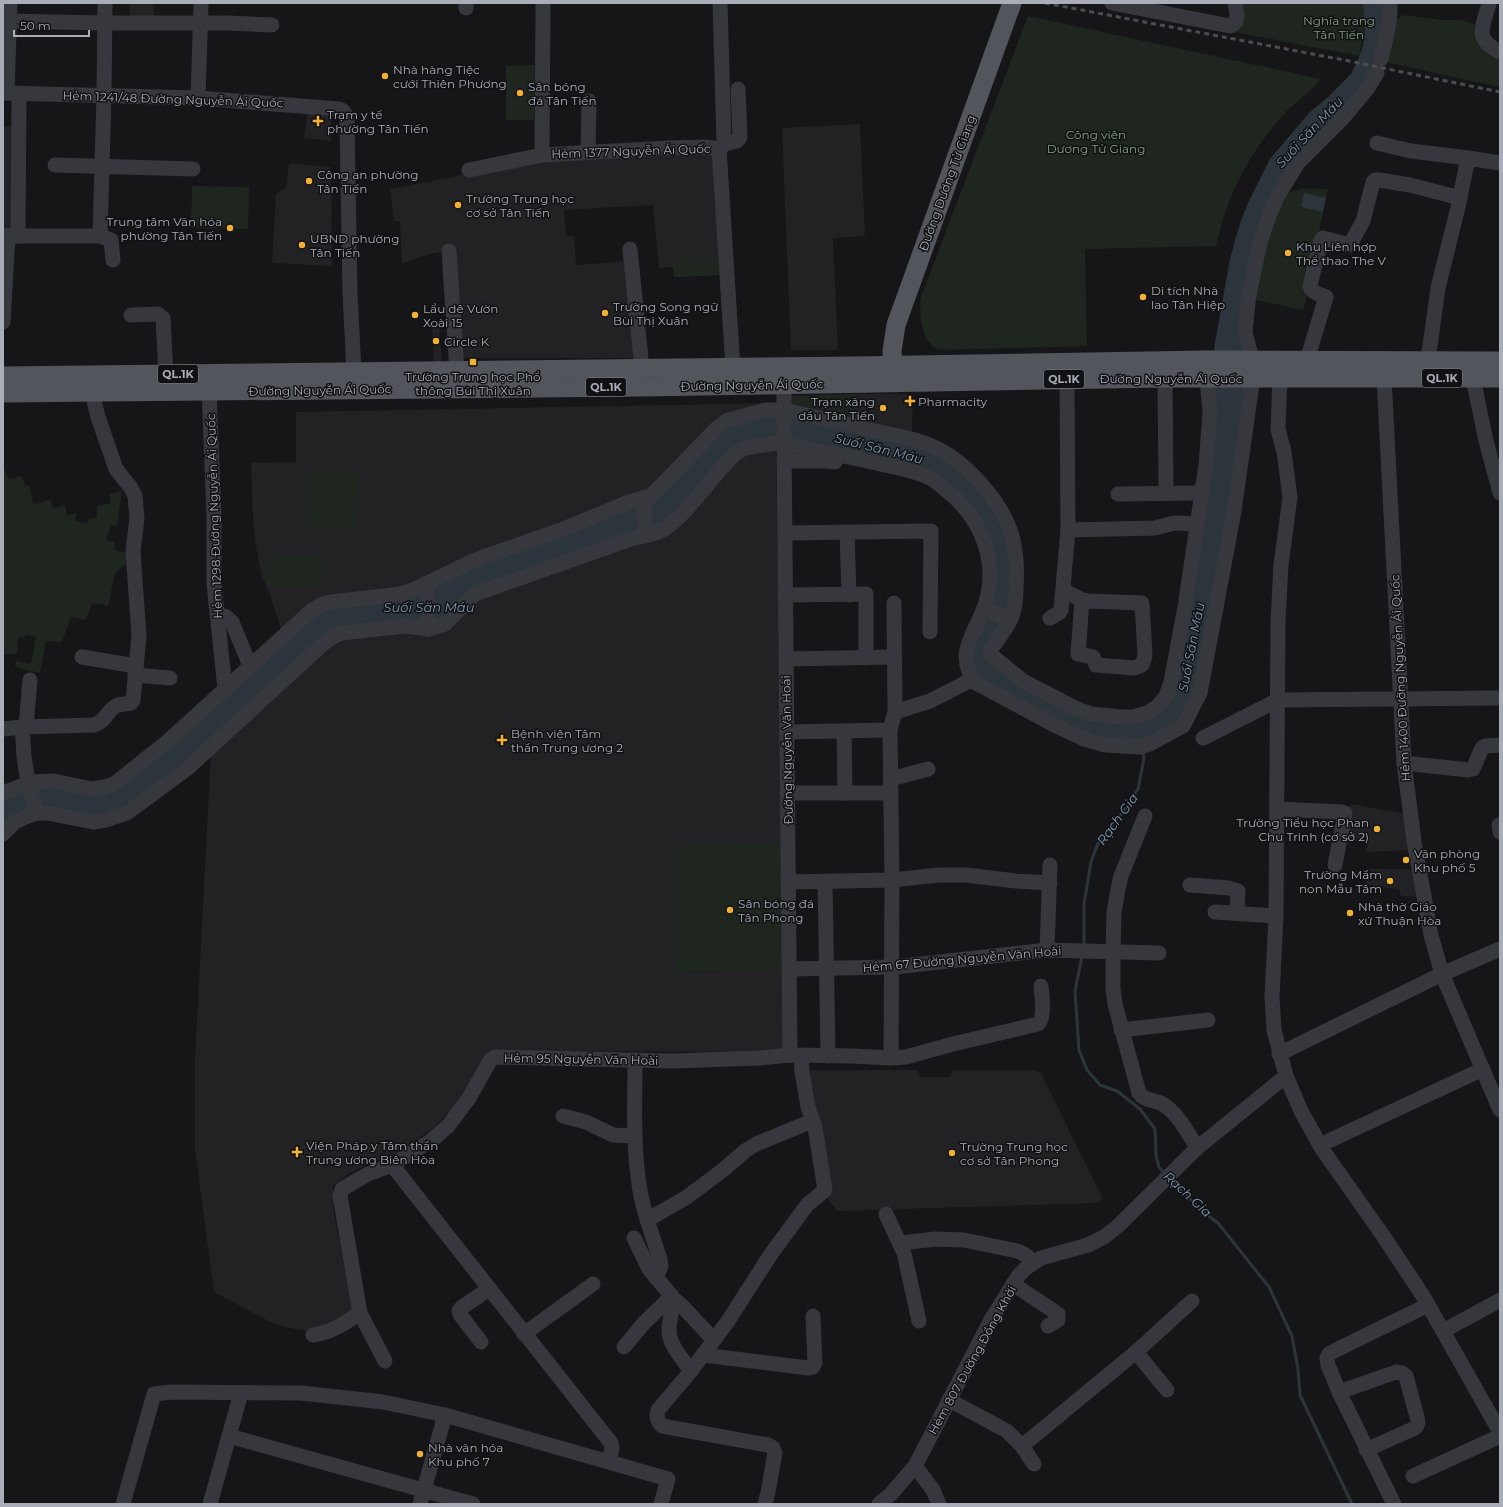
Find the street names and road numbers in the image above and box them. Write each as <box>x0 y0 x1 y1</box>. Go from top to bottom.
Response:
street label: Hẻm 1241/48 Đường Nguyễn Ái Quốc <box>62 88 284 110</box>
street label: Đường Dương Tử Giang <box>915 113 979 253</box>
street label: Hẻm 1377 Nguyễn Ái Quốc <box>551 141 711 161</box>
road number: QL.1K <box>158 365 198 383</box>
road number: QL.1K <box>1422 369 1462 387</box>
road number: QL.1K <box>1044 370 1084 388</box>
street label: Đường Nguyễn Ái Quốc <box>1099 371 1243 386</box>
street label: Đường Nguyễn Ái Quốc <box>680 376 824 394</box>
road number: QL.1K <box>586 378 626 396</box>
street label: Đường Nguyễn Ái Quốc <box>248 381 392 399</box>
street label: Hẻm 1298 Đường Nguyễn Ái Quốc <box>203 413 225 619</box>
street label: Hẻm 1400 Đường Nguyễn Ái Quốc <box>1387 574 1413 782</box>
street label: Đường Nguyễn Văn Hoài <box>778 675 796 825</box>
street label: Hẻm 67 Đường Nguyễn Văn Hoài <box>862 943 1062 975</box>
street label: Hẻm 95 Nguyễn Văn Hoài <box>504 1050 658 1068</box>
street label: Hẻm 807 Đường Đồng Khởi <box>925 1283 1019 1437</box>

